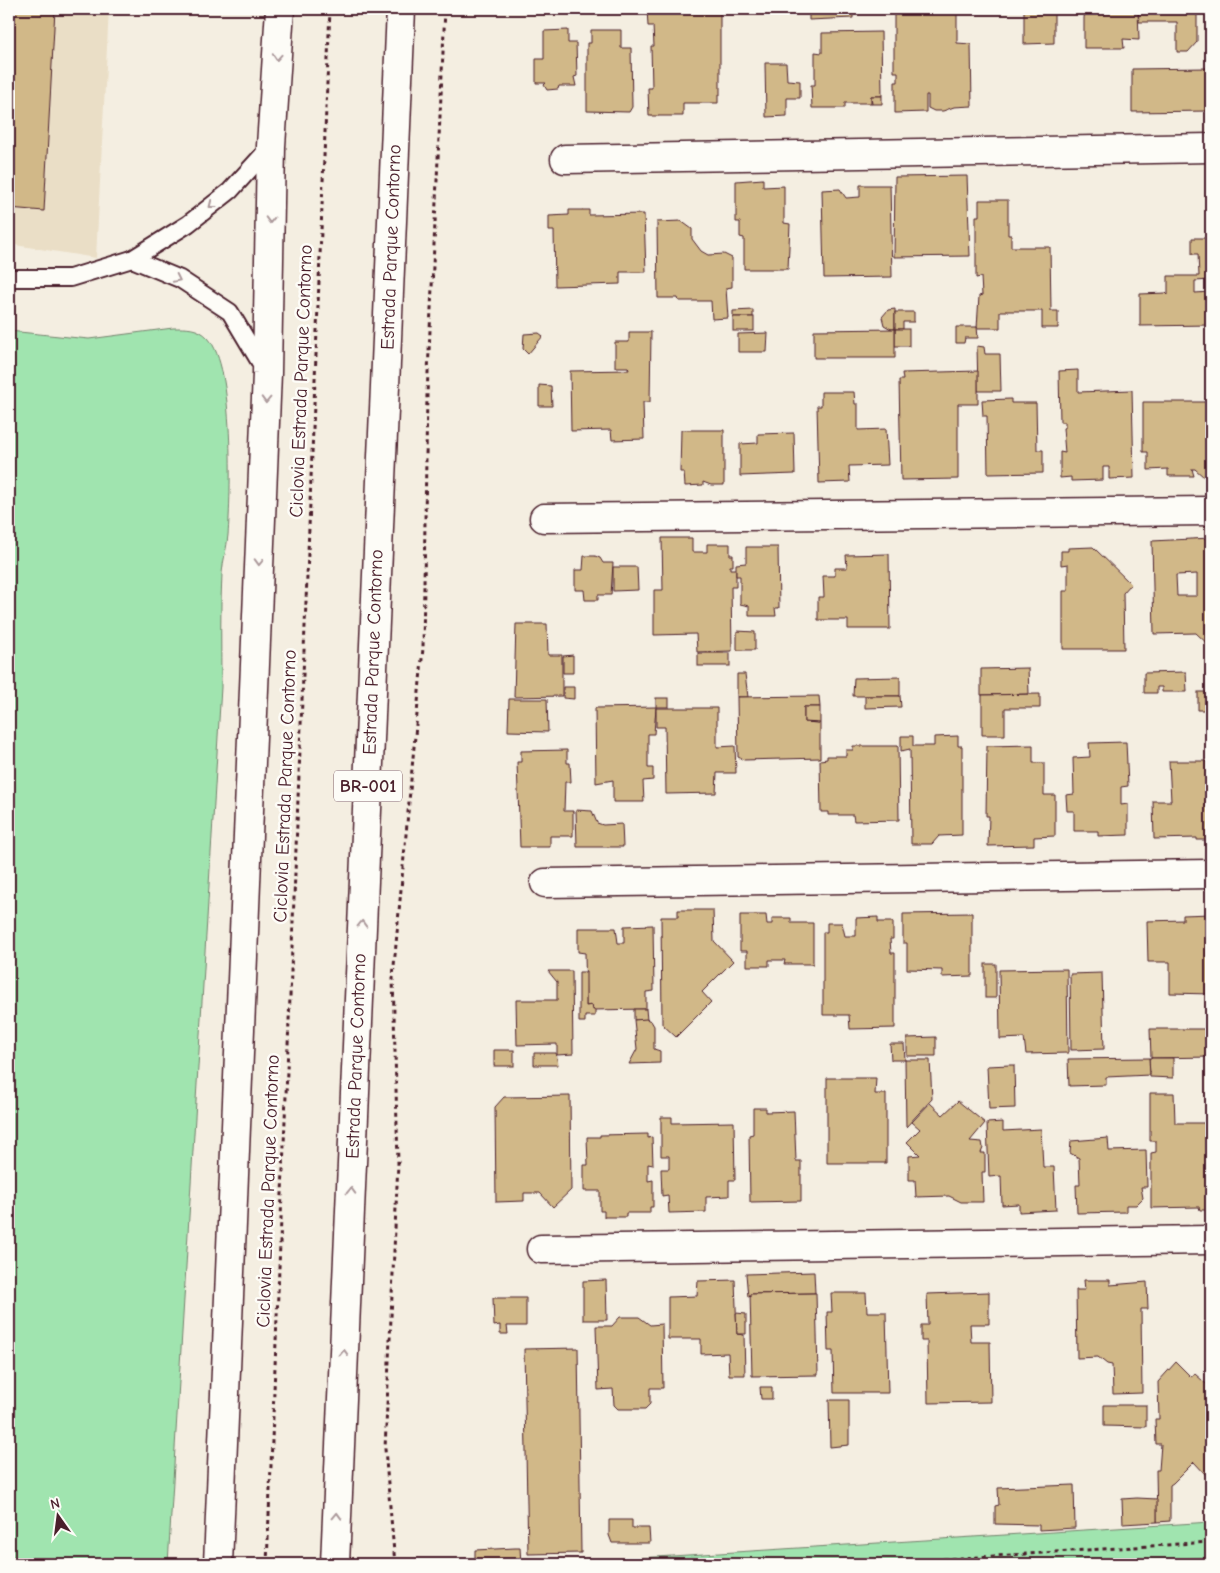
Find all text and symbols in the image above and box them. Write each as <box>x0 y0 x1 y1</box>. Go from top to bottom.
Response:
one-way arrow <box>271 54 282 62</box>
street label: Estrada Parque Contorno <box>376 144 406 350</box>
one-way arrow <box>209 199 218 207</box>
one-way arrow <box>264 216 275 224</box>
street label: Ciclovia Estrada Parque Contorno <box>285 244 317 518</box>
one-way arrow <box>172 272 181 283</box>
one-way arrow <box>261 396 271 404</box>
street label: Estrada Parque Contorno <box>358 549 388 755</box>
one-way arrow <box>254 558 265 566</box>
street label: Ciclovia Estrada Parque Contorno <box>269 649 301 923</box>
road number: BR-001 <box>334 770 402 801</box>
one-way arrow <box>357 919 367 927</box>
street label: Estrada Parque Contorno <box>341 953 371 1159</box>
street label: Ciclovia Estrada Parque Contorno <box>252 1054 284 1328</box>
one-way arrow <box>345 1187 356 1195</box>
one-way arrow <box>339 1349 349 1356</box>
north arrow <box>32 1490 82 1540</box>
text: N <box>48 1495 61 1513</box>
one-way arrow <box>332 1511 342 1519</box>

